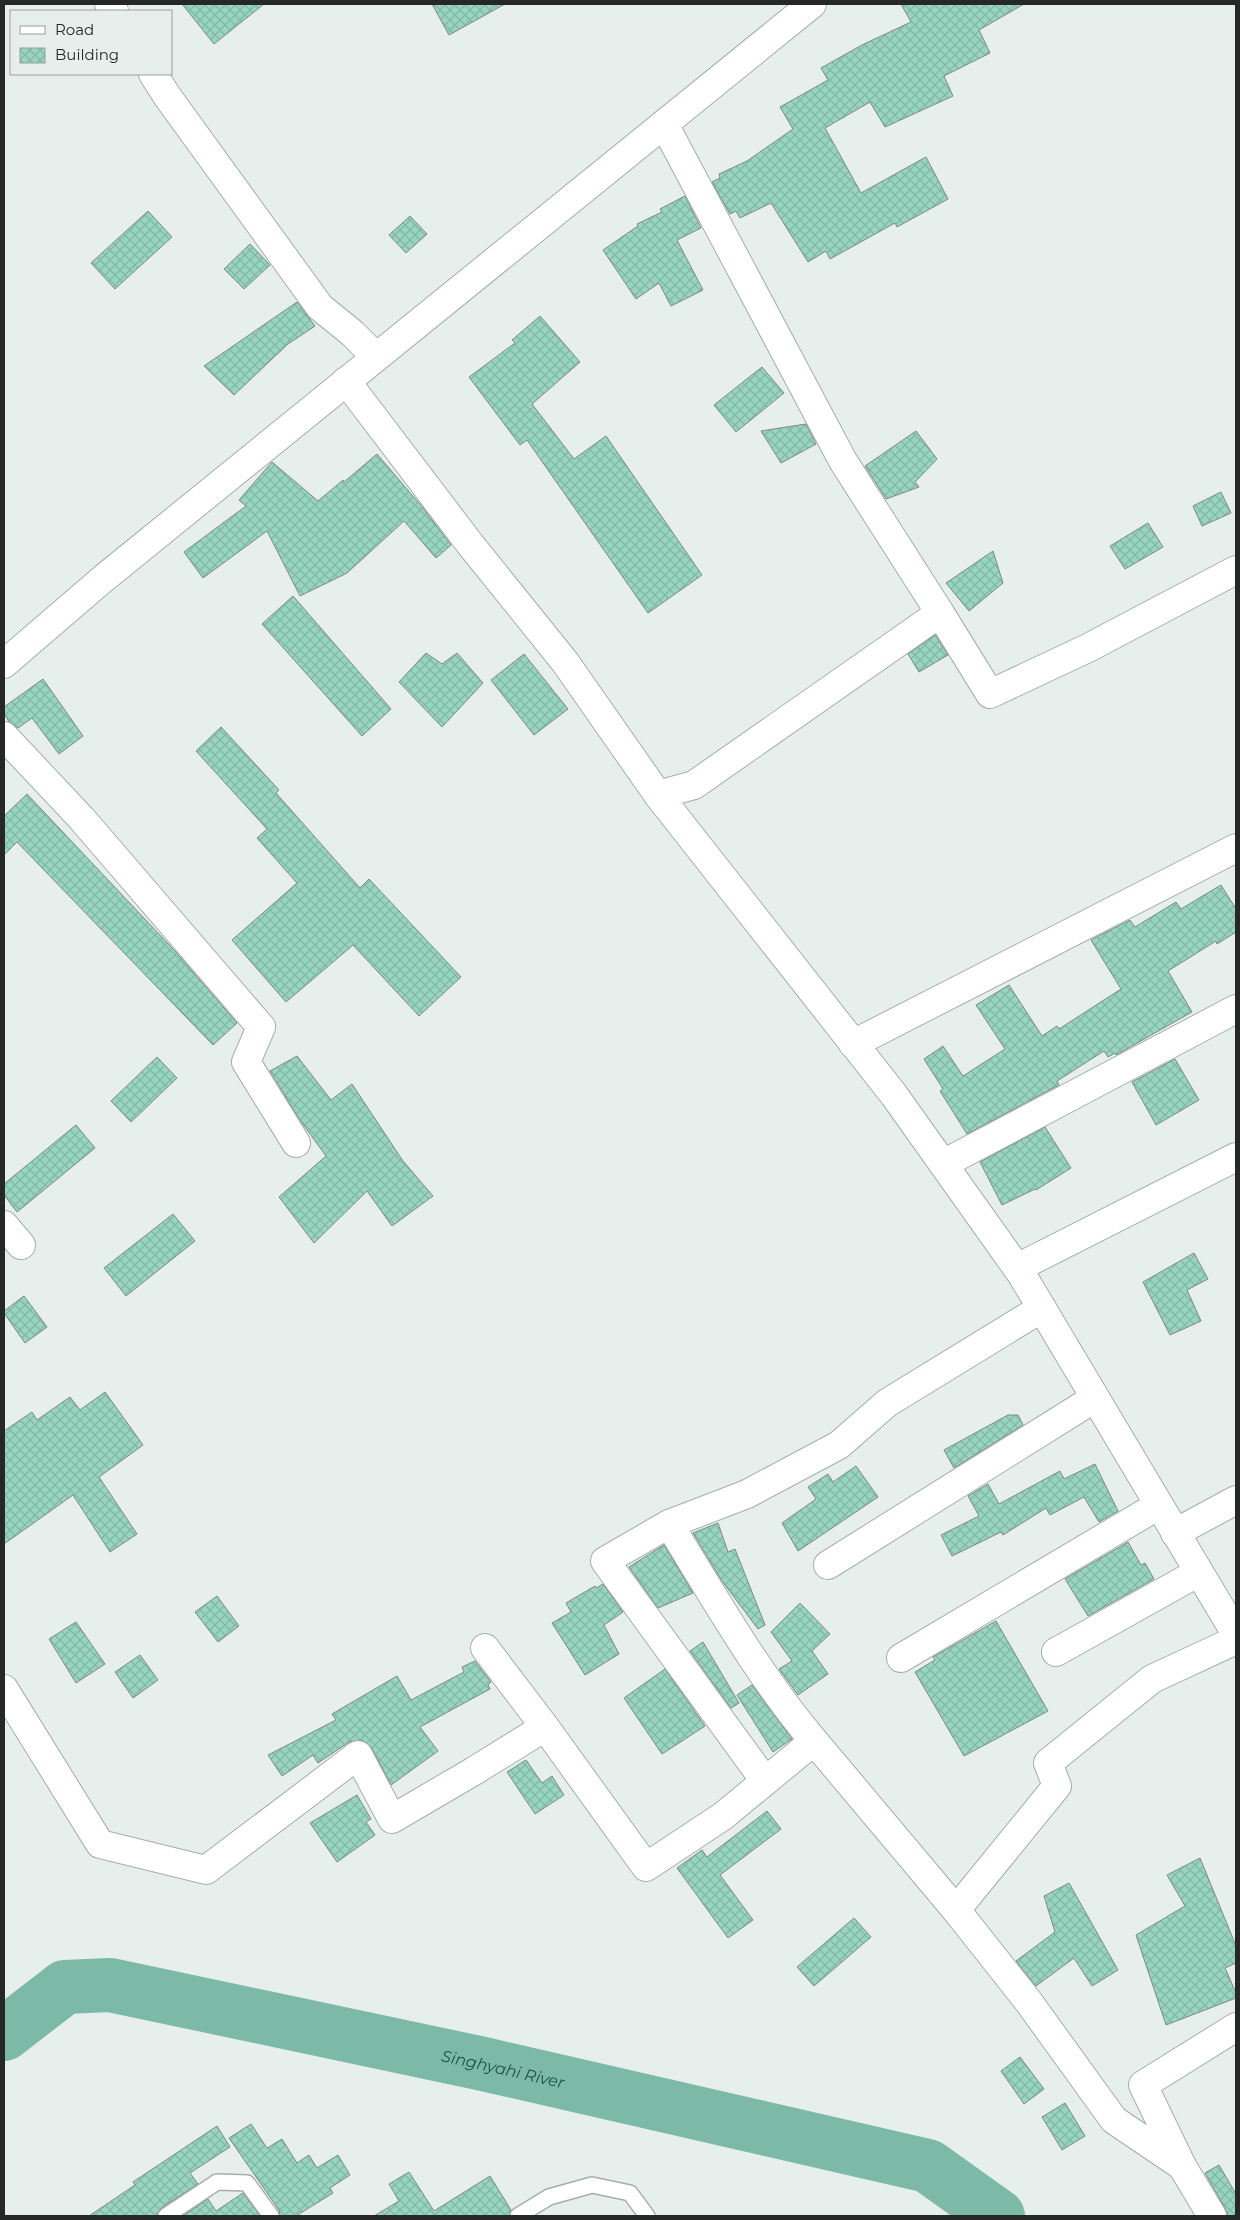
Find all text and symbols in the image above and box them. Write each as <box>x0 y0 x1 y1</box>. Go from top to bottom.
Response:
legend <box>10 10 172 75</box>
text: Road <box>55 20 94 39</box>
text: Building <box>55 45 119 64</box>
water label: Singhyahi River <box>440 2046 567 2092</box>

